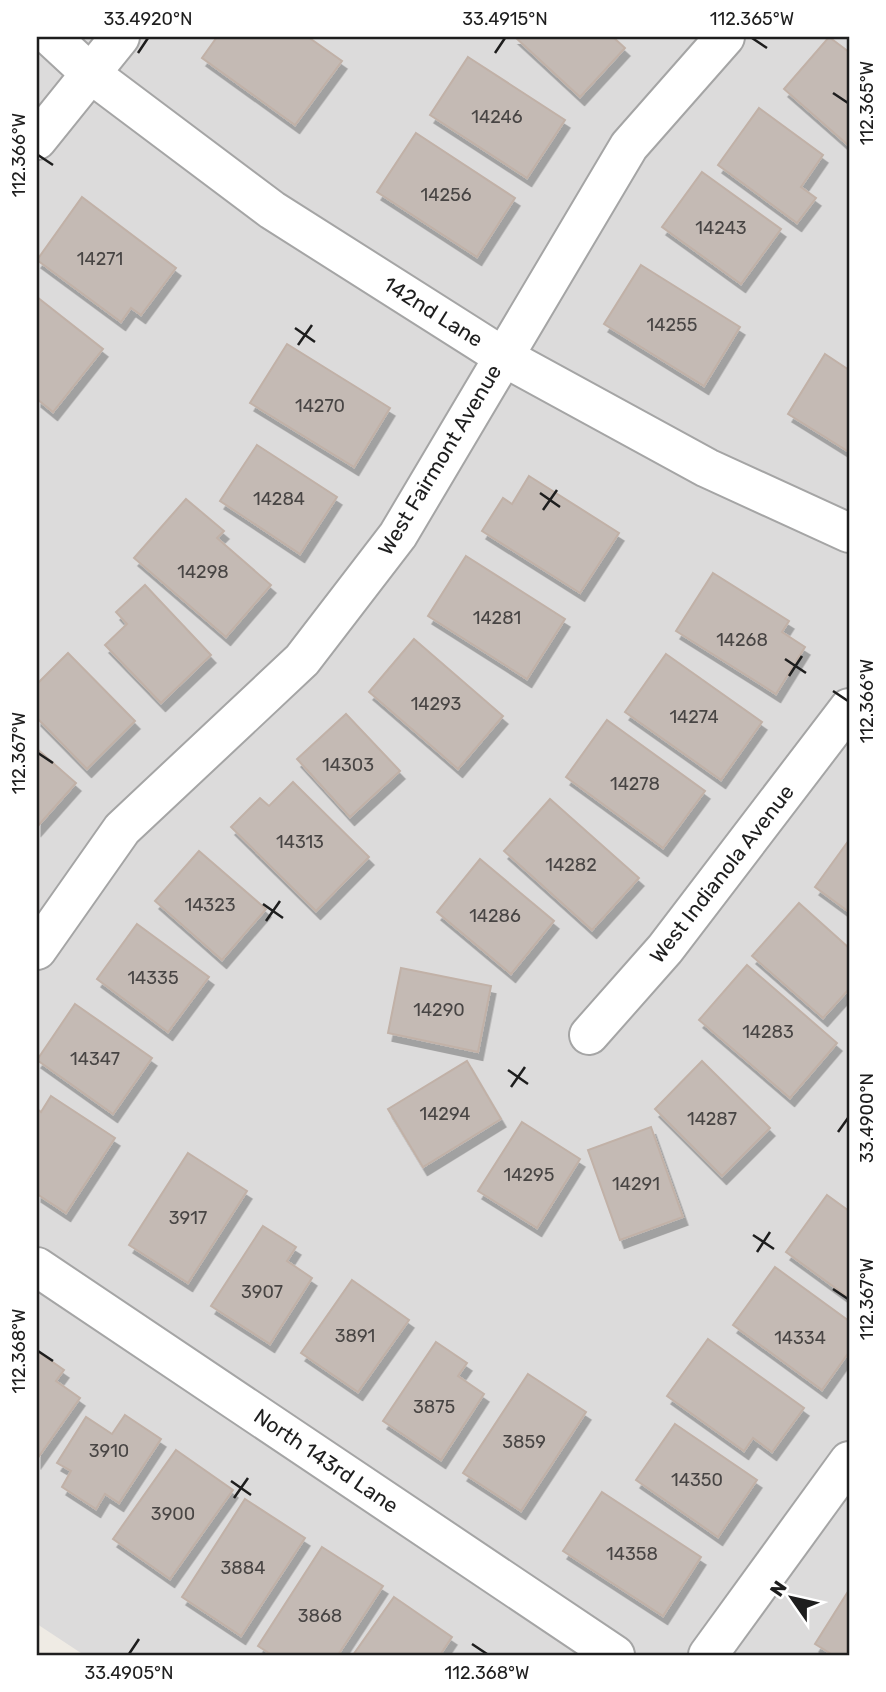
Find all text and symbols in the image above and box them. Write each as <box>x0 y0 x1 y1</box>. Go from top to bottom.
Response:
text: 33.4920°N <box>103 8 193 30</box>
text: 33.4915°N <box>462 8 548 30</box>
text: 112.365°W <box>710 8 794 30</box>
text: 112.365°W <box>856 61 878 145</box>
house number: 14246 <box>471 106 523 128</box>
text: 112.366°W <box>8 113 30 197</box>
house number: 14256 <box>421 184 472 206</box>
house number: 14243 <box>695 217 747 239</box>
house number: 14271 <box>77 248 123 270</box>
street label: 142nd Lane <box>379 271 488 352</box>
house number: 14255 <box>647 314 697 336</box>
street label: West Fairmont Avenue <box>373 360 506 560</box>
house number: 14270 <box>295 395 345 417</box>
house number: 14284 <box>253 488 305 510</box>
house number: 14298 <box>177 561 229 583</box>
house number: 14281 <box>473 607 521 629</box>
house number: 14268 <box>716 629 768 651</box>
text: 112.366°W <box>856 659 878 743</box>
house number: 14293 <box>411 693 461 715</box>
house number: 14274 <box>669 706 719 728</box>
text: 112.367°W <box>8 712 30 794</box>
house number: 14303 <box>322 754 374 776</box>
house number: 14278 <box>610 773 660 795</box>
street label: West Indianola Avenue <box>644 780 799 968</box>
house number: 14313 <box>276 831 324 853</box>
house number: 14282 <box>545 854 597 876</box>
house number: 14323 <box>184 894 236 916</box>
house number: 14286 <box>469 905 521 927</box>
house number: 14335 <box>127 967 179 989</box>
house number: 14290 <box>413 999 465 1021</box>
house number: 14283 <box>742 1021 794 1043</box>
house number: 14347 <box>70 1048 120 1070</box>
text: 33.4900°N <box>856 1073 878 1163</box>
house number: 14294 <box>419 1103 471 1125</box>
house number: 14287 <box>687 1108 737 1130</box>
house number: 14295 <box>504 1164 554 1186</box>
house number: 14291 <box>612 1173 660 1195</box>
house number: 3917 <box>169 1207 207 1229</box>
text: 112.367°W <box>856 1258 878 1340</box>
house number: 3907 <box>241 1281 283 1303</box>
text: 112.368°W <box>8 1308 30 1394</box>
house number: 3891 <box>335 1325 375 1347</box>
house number: 14334 <box>774 1327 826 1349</box>
house number: 3875 <box>413 1396 455 1418</box>
street label: North 143rd Lane <box>249 1403 403 1518</box>
house number: 3859 <box>502 1431 546 1453</box>
house number: 3910 <box>89 1440 129 1462</box>
house number: 14350 <box>671 1469 723 1491</box>
house number: 3900 <box>151 1503 195 1525</box>
house number: 14358 <box>606 1543 658 1565</box>
house number: 3884 <box>221 1557 265 1579</box>
north arrow <box>756 1562 826 1632</box>
text: N <box>765 1577 792 1601</box>
house number: 3868 <box>298 1605 342 1627</box>
text: 33.4905°N <box>84 1662 174 1684</box>
text: 112.368°W <box>444 1662 530 1684</box>

